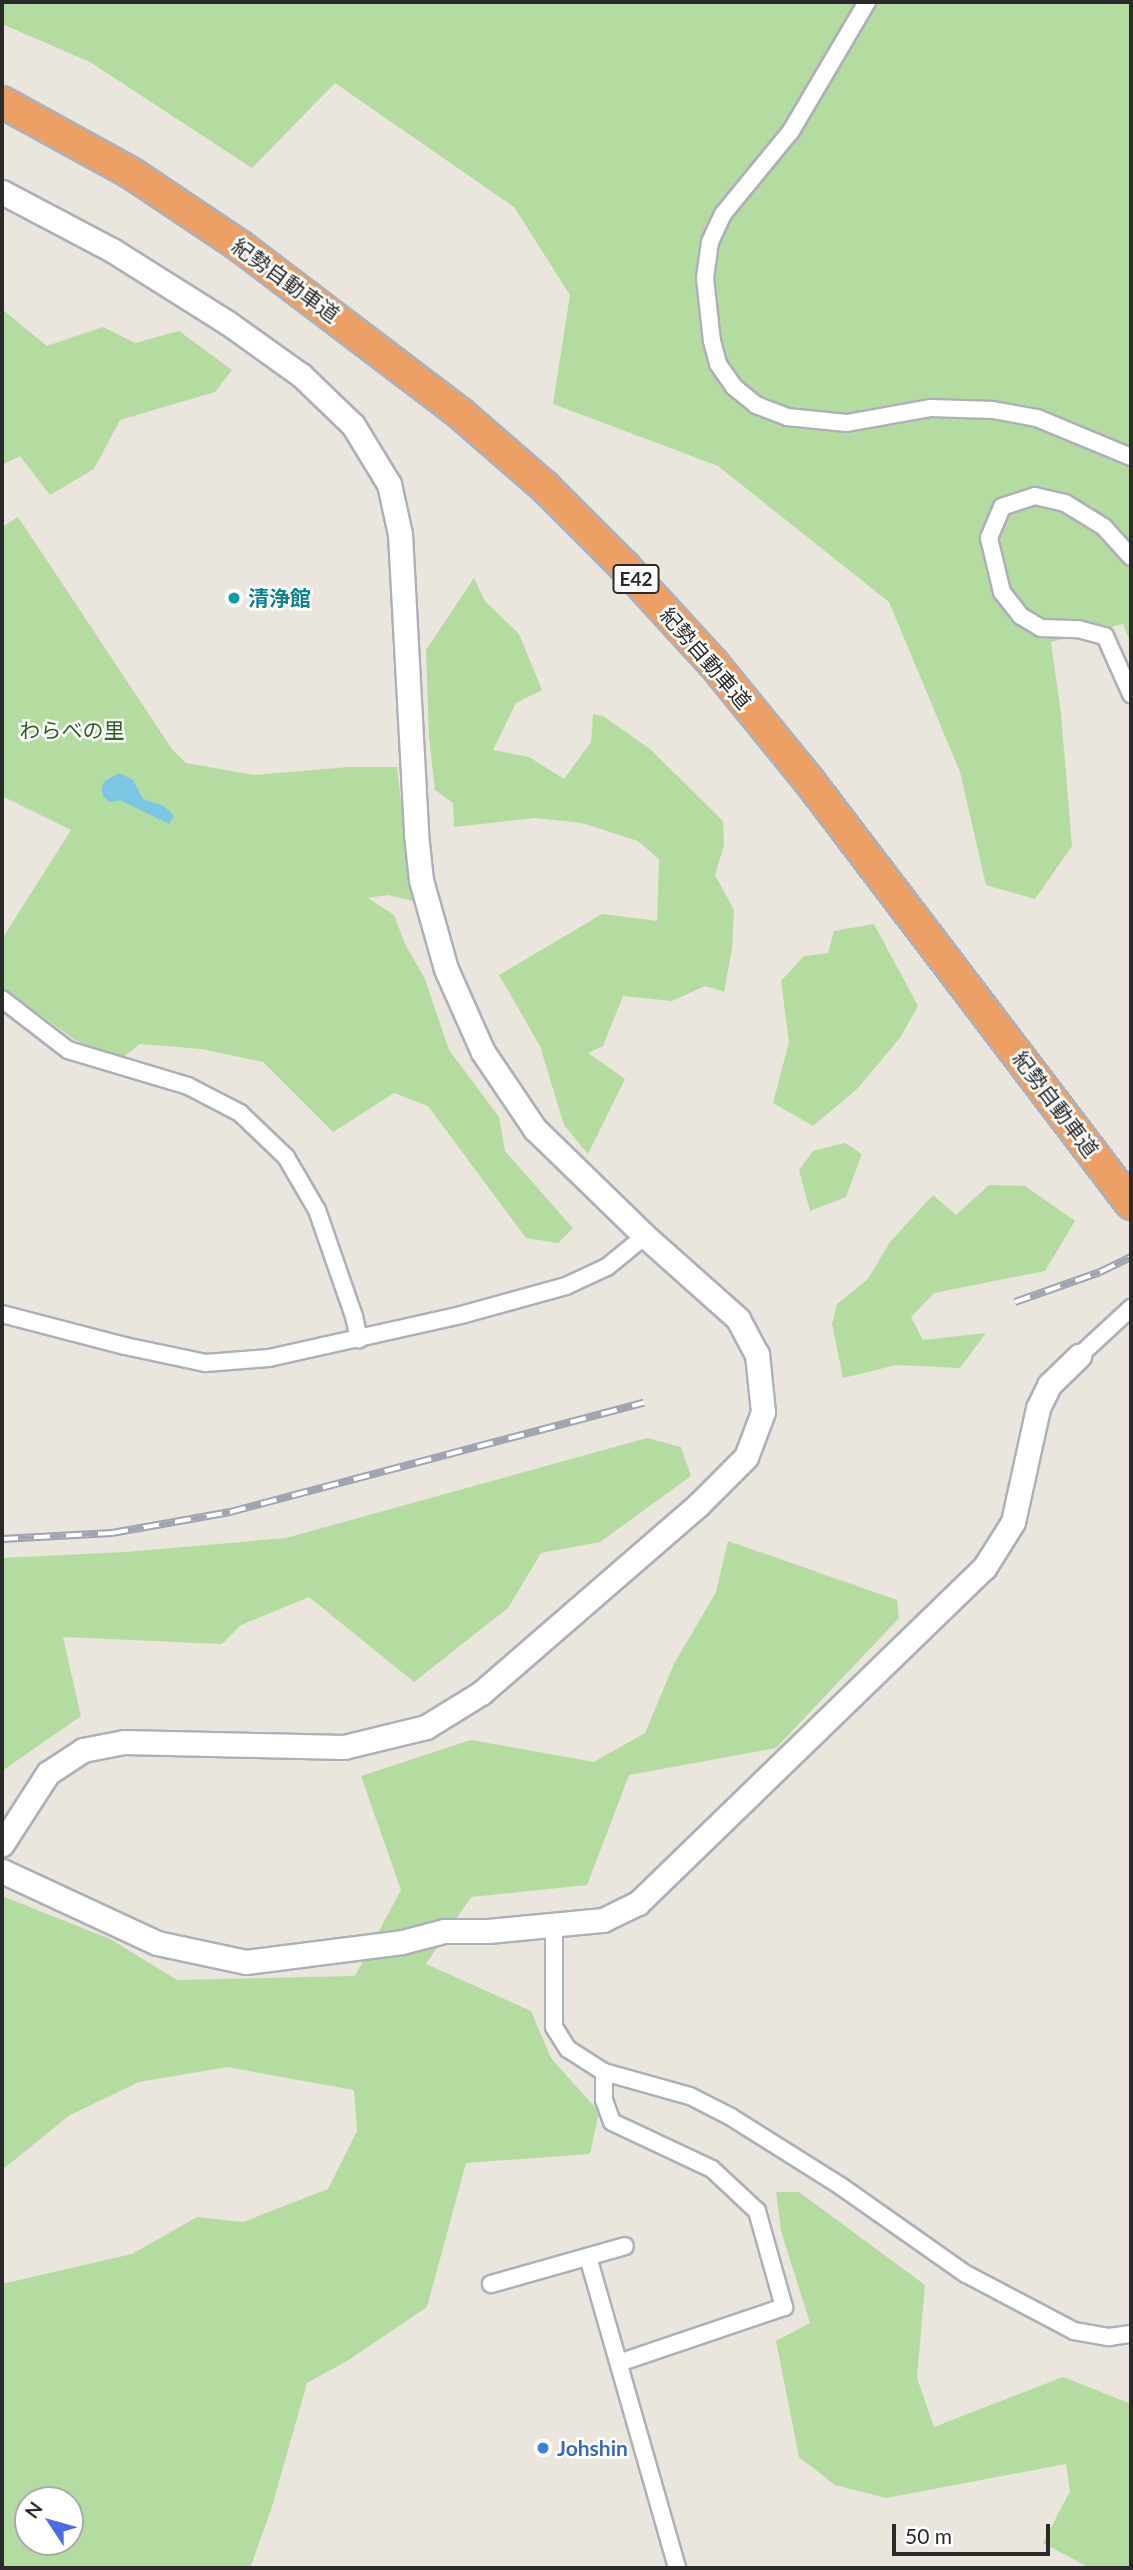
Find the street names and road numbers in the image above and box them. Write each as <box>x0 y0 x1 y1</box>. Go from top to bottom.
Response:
street label: 紀勢自動車道 <box>228 233 344 327</box>
road number: E42 <box>612 564 660 594</box>
street label: 紀勢自動車道 <box>655 602 757 714</box>
street label: 紀勢自動車道 <box>1008 1046 1104 1162</box>

